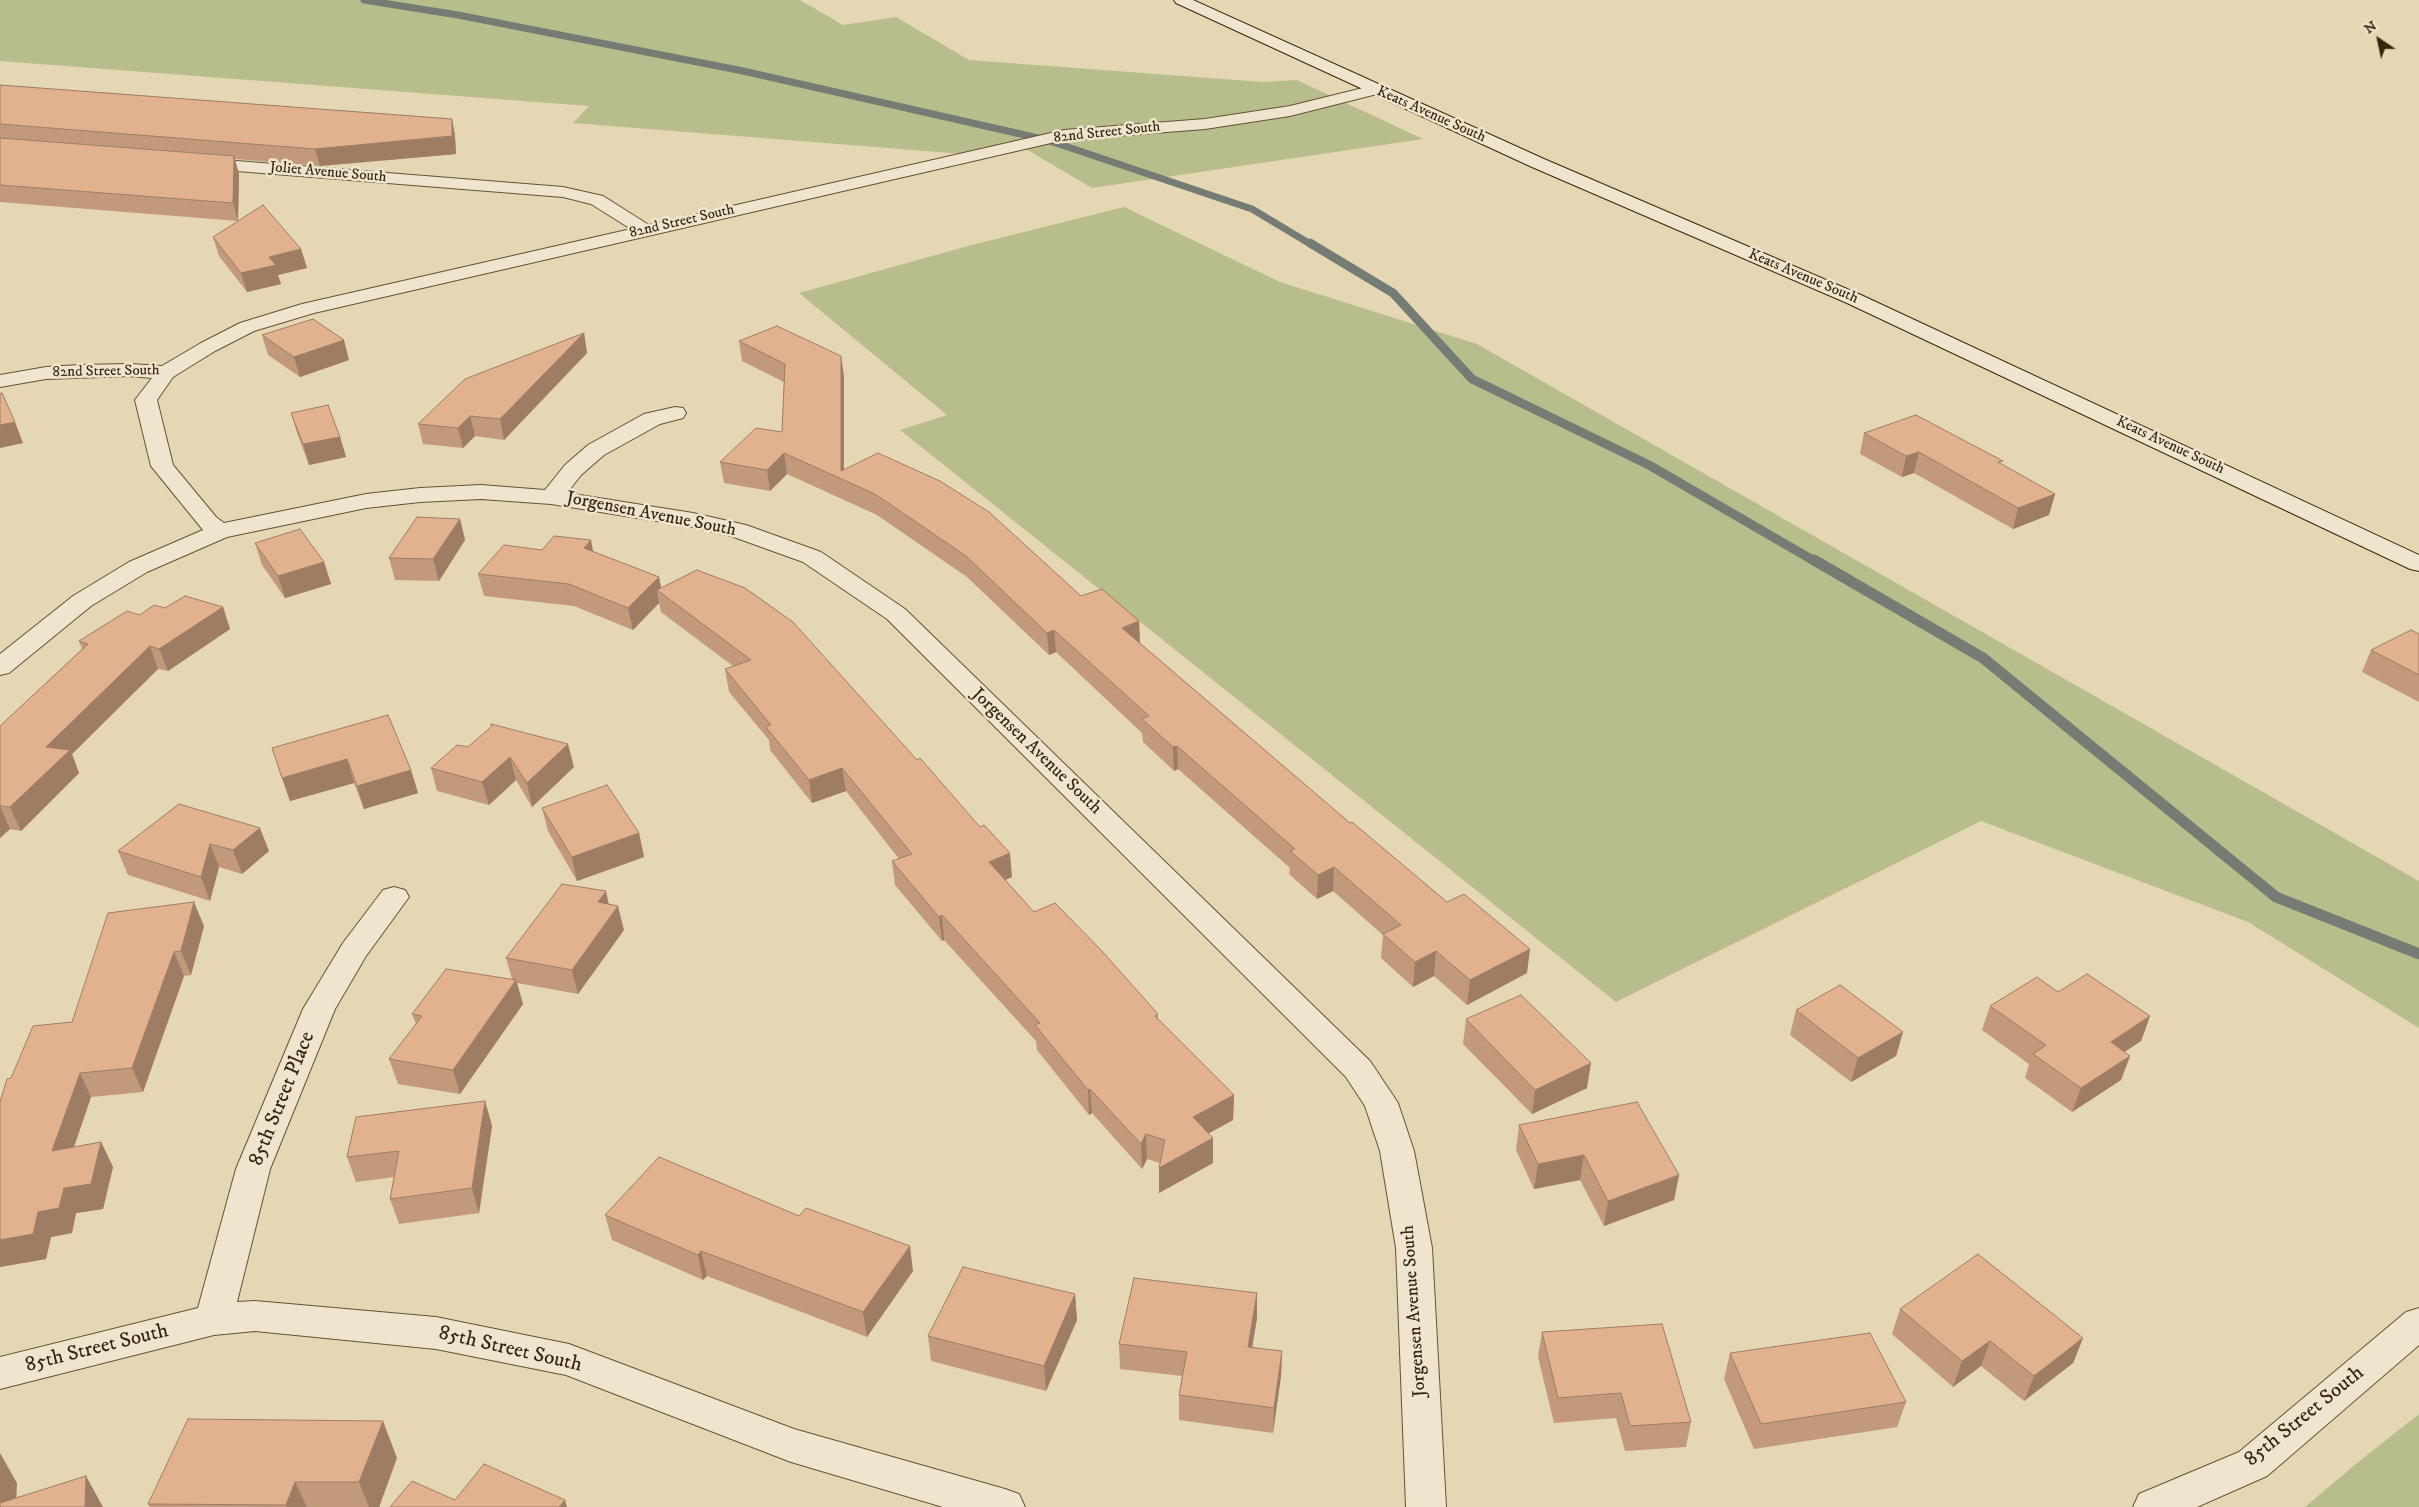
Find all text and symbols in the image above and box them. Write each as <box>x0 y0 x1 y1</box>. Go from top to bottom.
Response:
north arrow <box>2354 15 2404 65</box>
text: N <box>2361 17 2380 38</box>
street label: Keats Avenue South <box>1374 83 1488 147</box>
street label: 82nd Street South <box>1053 118 1161 148</box>
street label: Joliet Avenue South <box>269 159 387 187</box>
street label: 82nd Street South <box>628 201 736 243</box>
street label: Keats Avenue South <box>1745 246 1861 308</box>
street label: 82nd Street South <box>52 362 160 382</box>
street label: Keats Avenue South <box>2113 413 2227 479</box>
street label: Jorgensen Avenue South <box>564 488 738 542</box>
street label: Jorgensen Avenue South <box>966 684 1106 820</box>
street label: 85th Street Place <box>245 1028 321 1170</box>
street label: Jorgensen Avenue South <box>1398 1224 1432 1398</box>
street label: 85th Street South <box>23 1319 171 1379</box>
street label: 85th Street South <box>436 1321 584 1379</box>
street label: 85th Street South <box>2240 1361 2370 1473</box>

